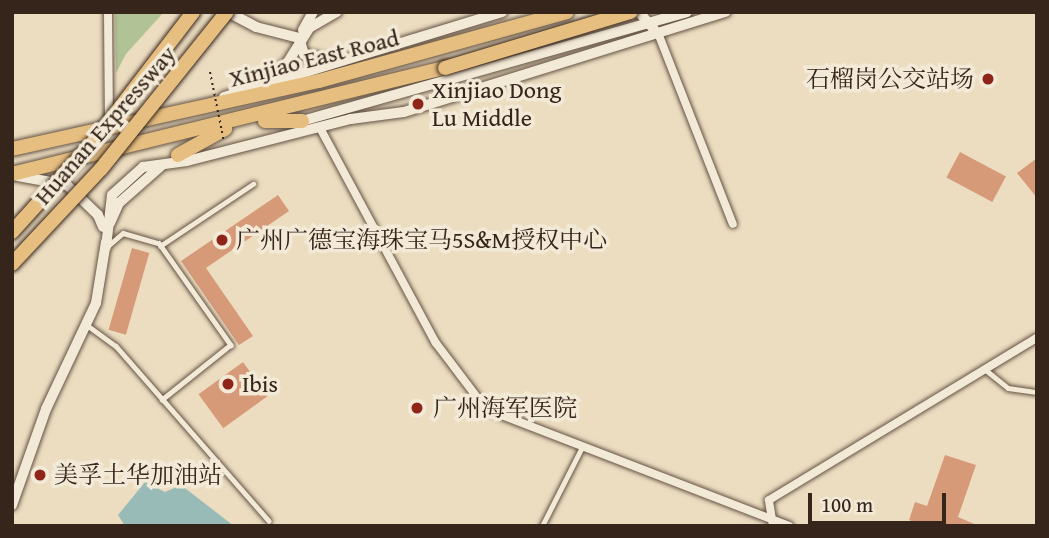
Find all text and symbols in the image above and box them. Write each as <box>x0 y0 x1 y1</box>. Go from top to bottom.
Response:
street label: Xinjiao East Road <box>226 23 402 93</box>
street label: Huanan Expressway <box>28 40 182 210</box>
place label: 石榴岗公交站场 <box>806 65 974 93</box>
marker: 石榴岗公交站场 <box>980 71 996 87</box>
place label: Xinjiao Dong Lu Middle <box>432 76 561 132</box>
marker: Xinjiao Dong Lu Middle <box>410 96 426 112</box>
place label: 广州广德宝海珠宝马5S&M授权中心 <box>236 226 607 254</box>
marker: 广州广德宝海珠宝马5S&M授权中心 <box>214 232 230 248</box>
place label: Ibis <box>242 370 278 398</box>
marker: Ibis <box>220 376 236 392</box>
place label: 广州海军医院 <box>433 394 577 422</box>
marker: 广州海军医院 <box>407 398 427 418</box>
place label: 美孚土华加油站 <box>54 461 222 489</box>
marker: 美孚土华加油站 <box>32 467 48 483</box>
scale bar <box>811 478 949 522</box>
text: 100 m <box>821 489 873 520</box>

